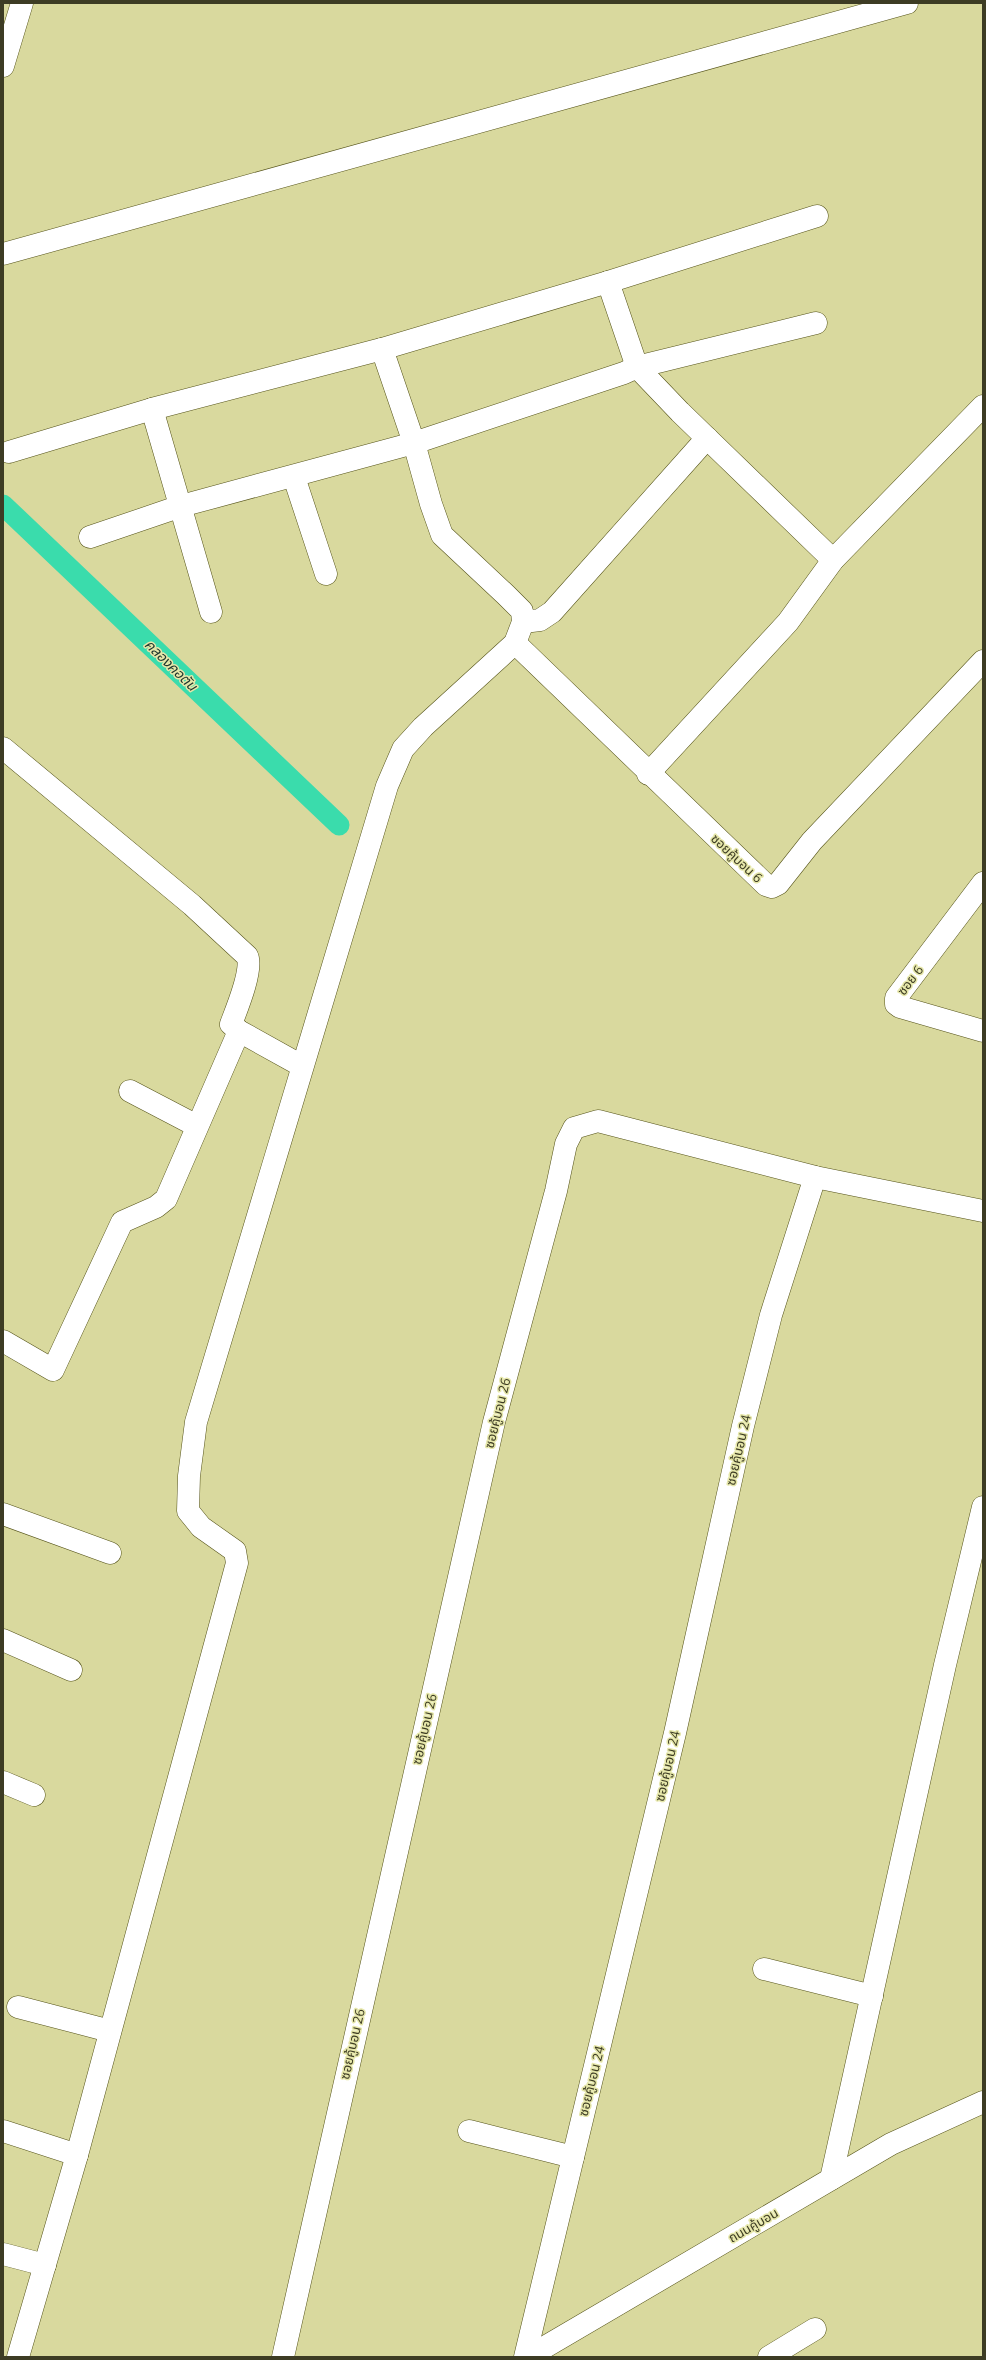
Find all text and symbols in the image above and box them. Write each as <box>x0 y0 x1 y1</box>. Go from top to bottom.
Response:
water label: คลองคอตัน <box>141 635 203 695</box>
street label: ซอยคู้บอน 6 <box>707 829 767 887</box>
street label: ซอย 6 <box>893 961 927 999</box>
street label: ซอยคู้บอน 26 <box>480 1376 514 1450</box>
street label: ซอยคู้บอน 24 <box>721 1412 755 1487</box>
street label: ซอยคู้บอน 26 <box>407 1692 441 1766</box>
street label: ซอยคู้บอน 24 <box>650 1728 684 1803</box>
street label: ซอยคู้บอน 26 <box>335 2007 369 2081</box>
street label: ซอยคู้บอน 24 <box>574 2043 609 2118</box>
street label: ถนนคู้บอน <box>725 2203 781 2247</box>

